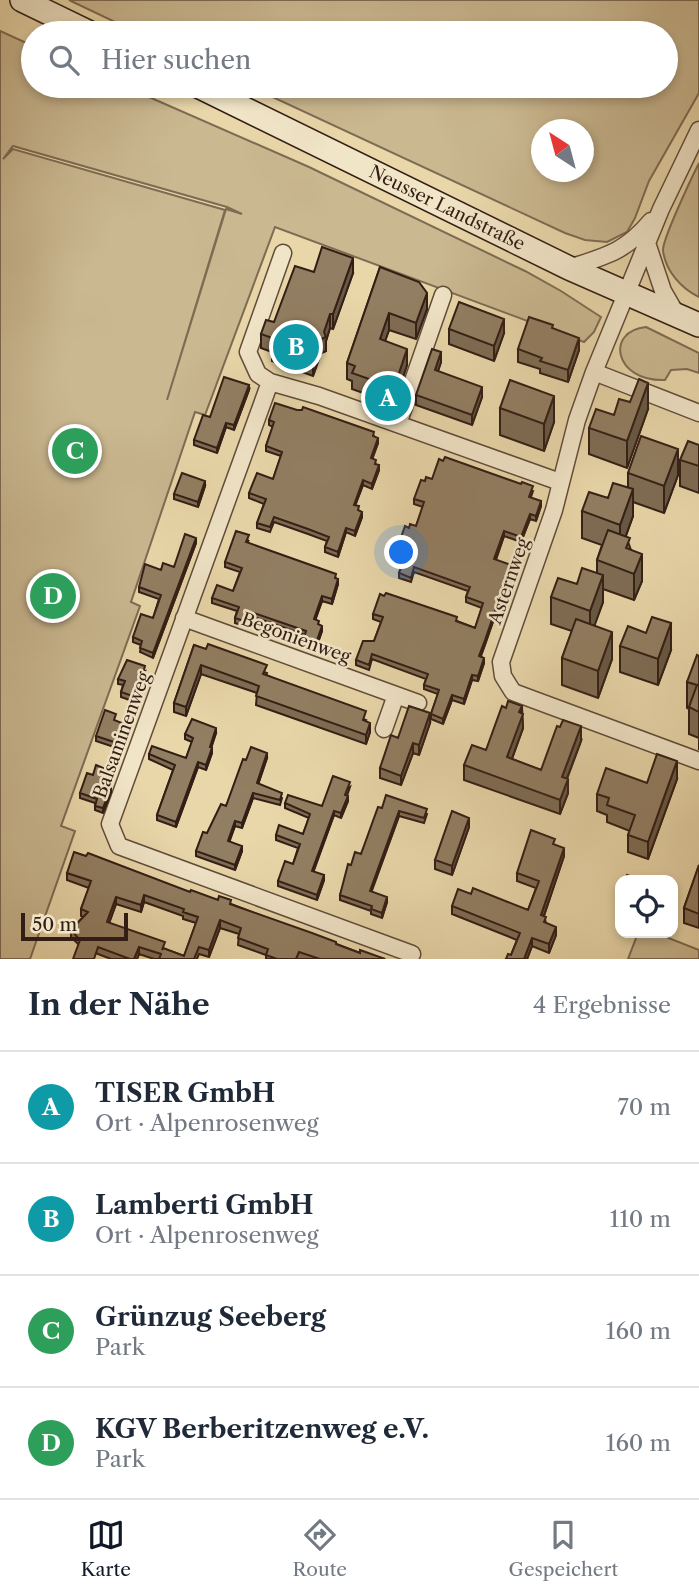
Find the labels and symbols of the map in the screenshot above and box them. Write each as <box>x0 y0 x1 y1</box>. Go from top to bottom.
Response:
north arrow <box>531 119 594 182</box>
street label: Neusser Landstraße <box>366 161 528 255</box>
pin: B <box>273 321 319 373</box>
pin: A <box>365 372 411 424</box>
pin: C <box>52 425 98 477</box>
street label: Asternweg <box>484 534 534 628</box>
your location <box>384 535 418 569</box>
pin: D <box>30 570 76 622</box>
street label: Begonienweg <box>238 608 354 668</box>
street label: Balsaminenweg <box>89 668 155 801</box>
scale bar <box>21 910 128 942</box>

